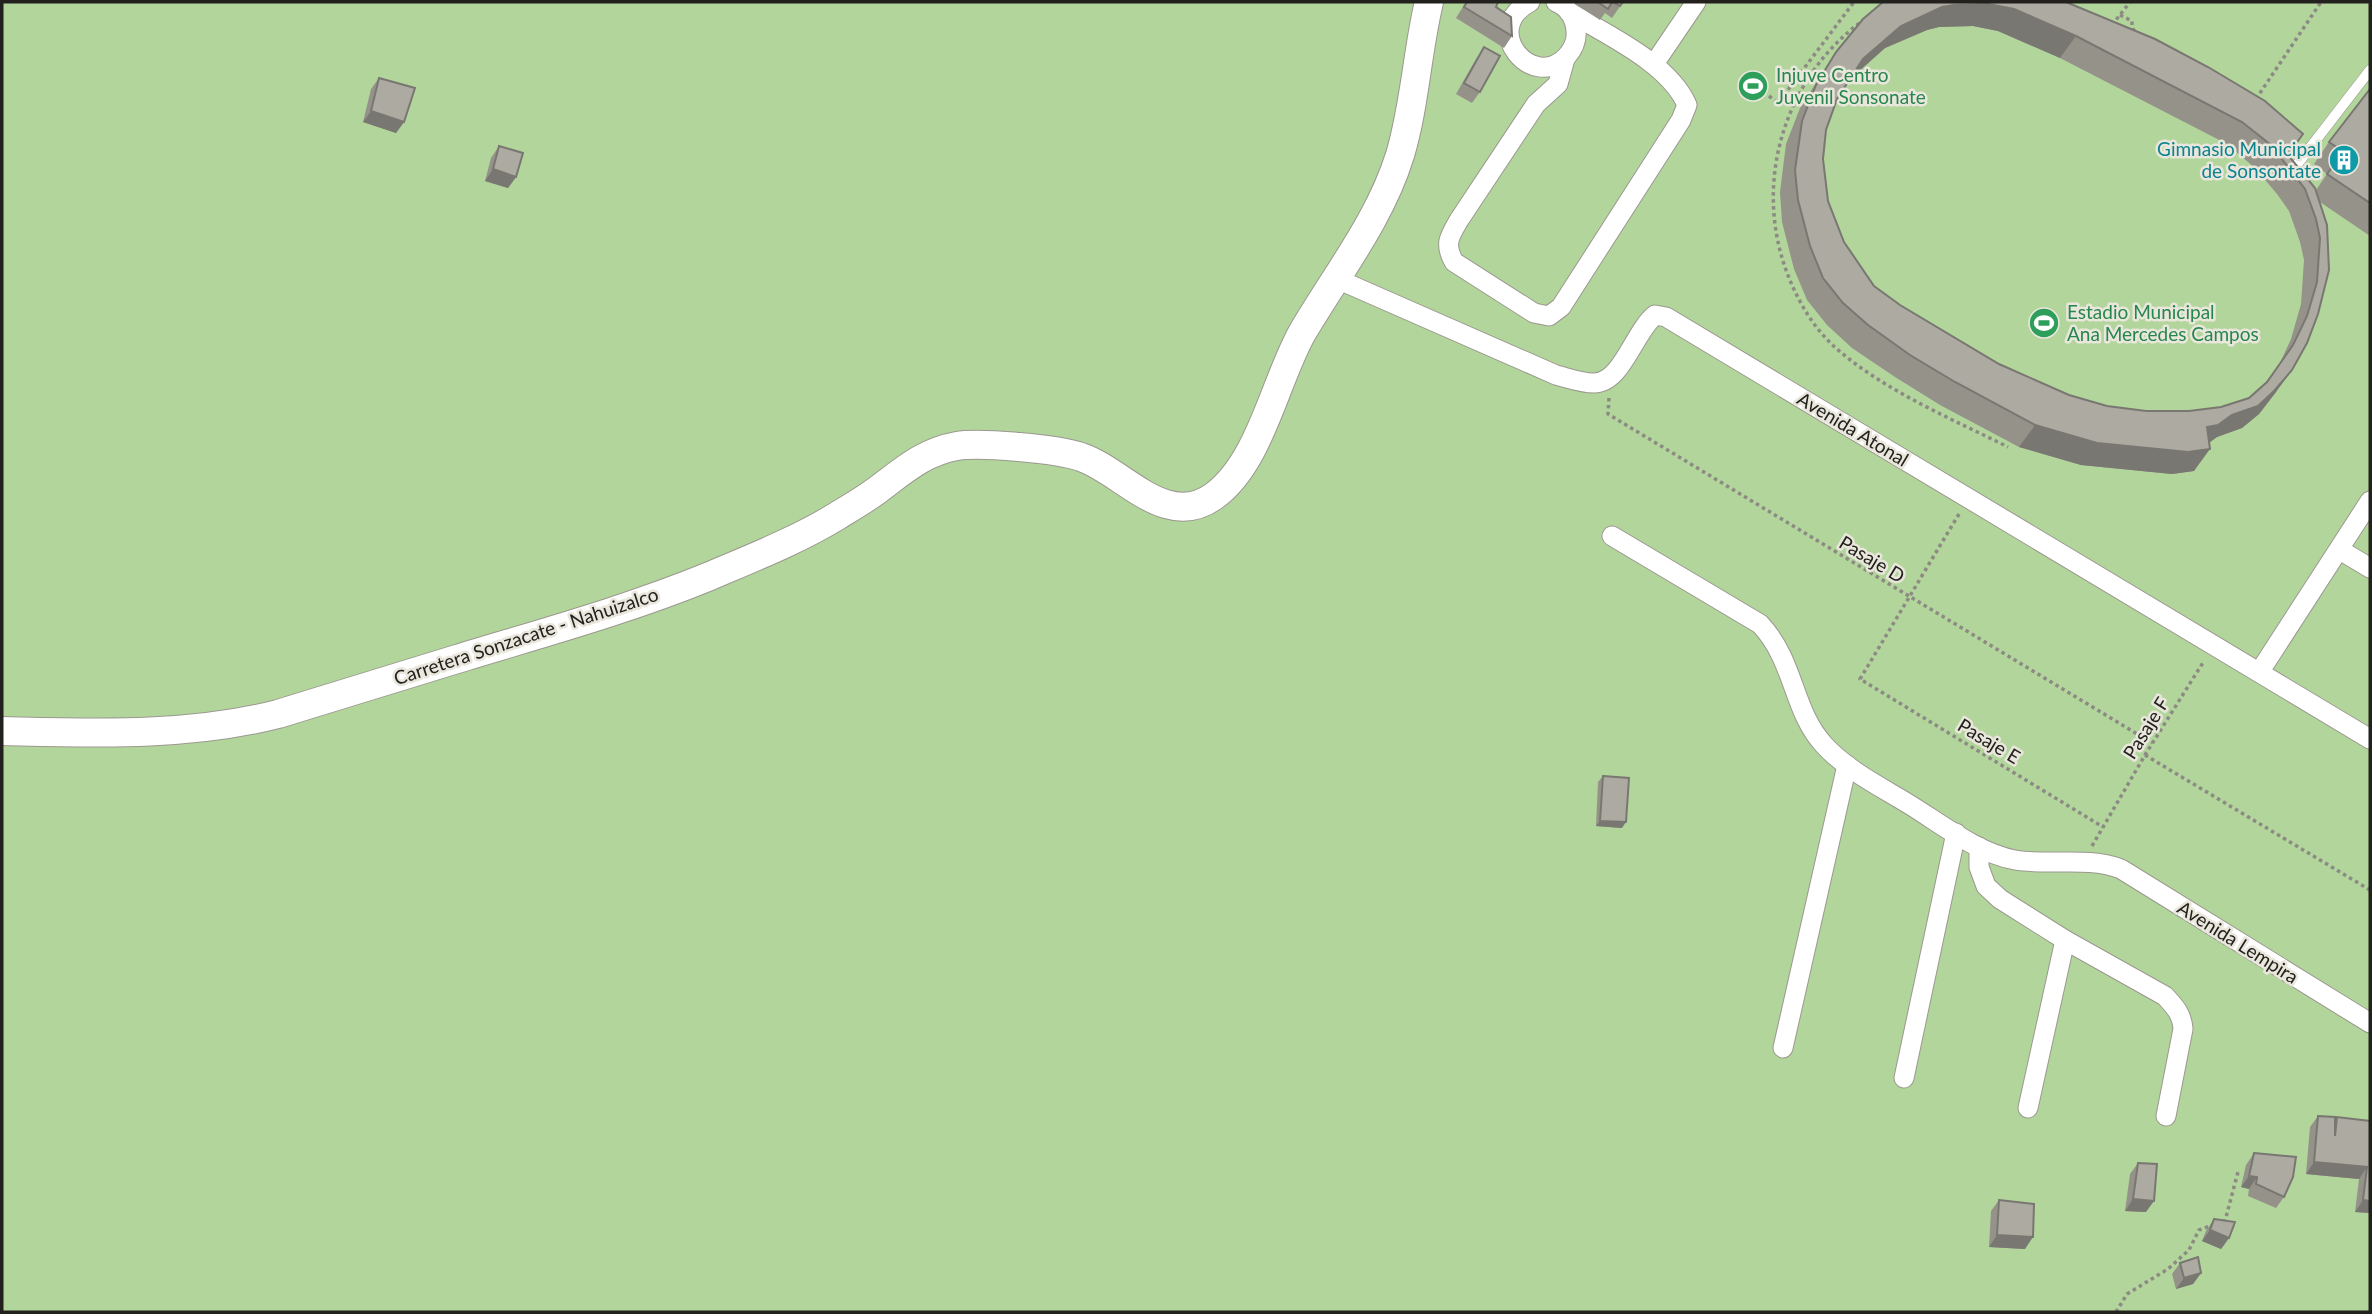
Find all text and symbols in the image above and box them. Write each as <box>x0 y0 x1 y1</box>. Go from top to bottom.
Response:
place label: Injuve Centro Juvenil Sonsonate <box>1776 63 1926 108</box>
sports icon: Injuve Centro Juvenil Sonsonate <box>1736 69 1770 103</box>
place label: Gimnasio Municipal de Sonsontate <box>2157 137 2321 182</box>
building icon: Gimnasio Municipal de Sonsontate <box>2327 143 2361 177</box>
place label: Estadio Municipal Ana Mercedes Campos <box>2067 300 2259 345</box>
sports icon: Estadio Municipal Ana Mercedes Campos <box>2027 306 2061 340</box>
street label: Avenida Atonal <box>1794 386 1913 471</box>
street label: Pasaje D <box>1835 530 1909 587</box>
street label: Carretera Sonzacate - Nahuizalco <box>391 582 661 689</box>
street label: Pasaje F <box>2118 692 2174 763</box>
street label: Pasaje E <box>1954 713 2025 768</box>
street label: Avenida Lempira <box>2174 895 2303 988</box>

